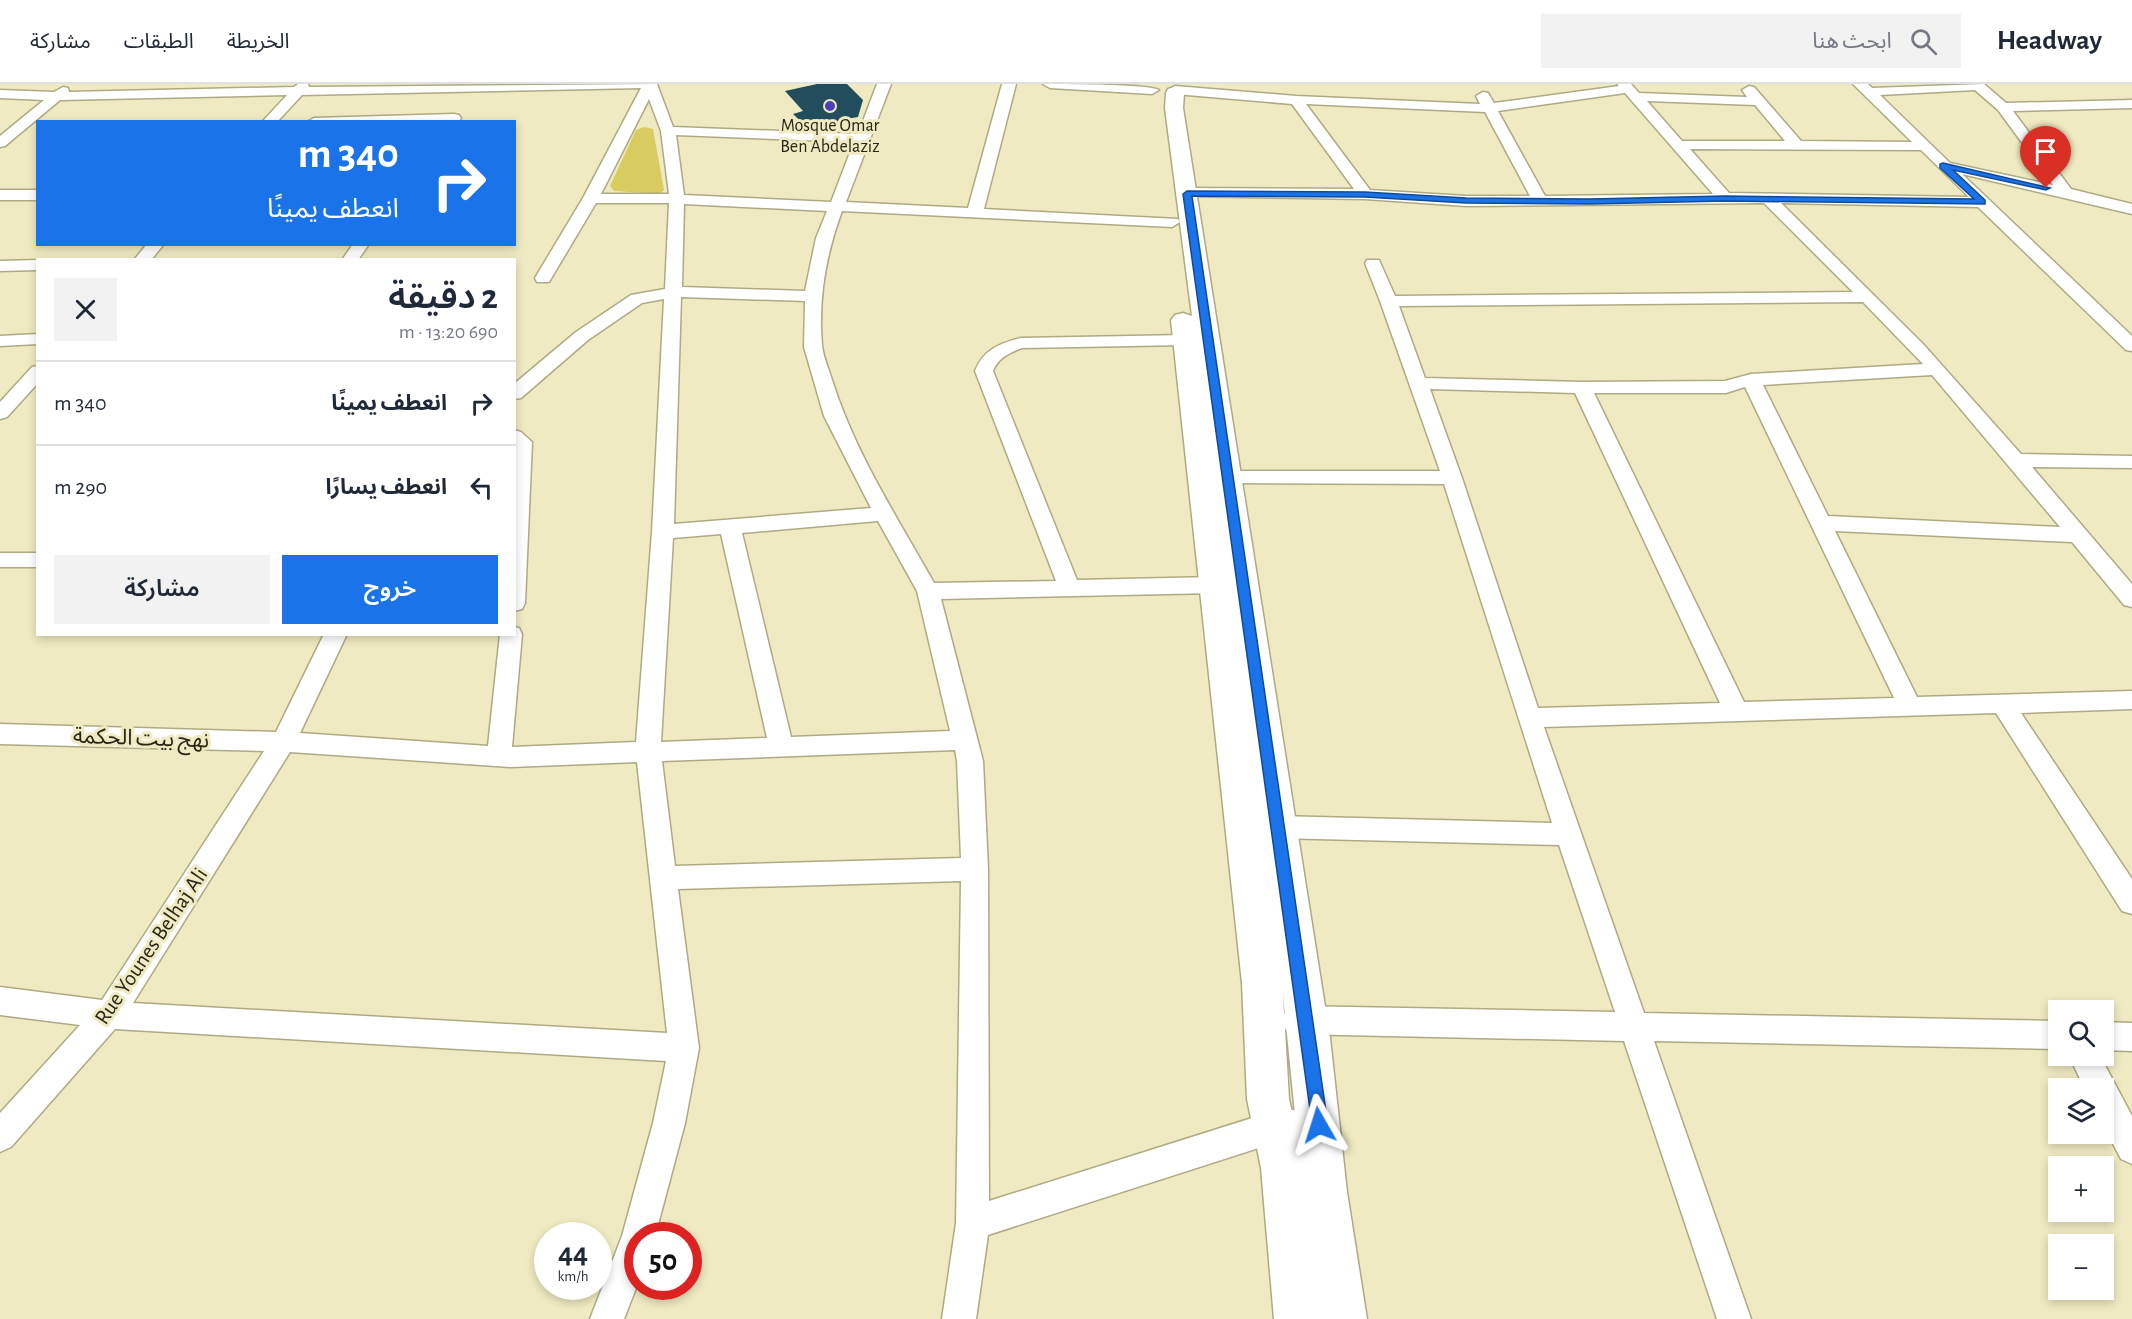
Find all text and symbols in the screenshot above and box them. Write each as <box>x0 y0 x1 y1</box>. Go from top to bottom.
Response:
search box <box>1541 14 1961 68</box>
icon: search <box>1907 25 1940 58</box>
text: Headway <box>1997 27 2102 55</box>
text: ابحث هنا <box>1812 30 1892 52</box>
text: مشاركة <box>30 31 91 52</box>
text: الطبقات <box>124 31 194 52</box>
text: الخريطة <box>227 31 290 52</box>
marker: Mosque Omar Ben Abdelaziz <box>823 99 837 113</box>
place label: Mosque Omar Ben Abdelaziz <box>780 117 880 156</box>
pin <box>2020 126 2071 188</box>
text: 340 m <box>298 133 399 175</box>
icon: arrive <box>2029 135 2062 168</box>
icon: right <box>420 144 498 222</box>
text: انعطف يمينًا <box>267 195 399 222</box>
button: close <box>54 278 117 341</box>
text: 2 دقيقة <box>388 279 498 315</box>
text: 690 m · 13:20 <box>399 322 498 342</box>
icon: right <box>465 387 498 420</box>
text: 340 m <box>54 392 107 414</box>
text: انعطف يمينًا <box>331 392 447 414</box>
icon: left <box>465 471 498 504</box>
text: 290 m <box>54 476 107 498</box>
text: انعطف يسارًا <box>325 476 447 498</box>
button: مشاركة <box>54 555 270 624</box>
button: خروج <box>282 555 498 624</box>
street label: نهج بيت الحكمة <box>72 725 210 756</box>
street label: Rue Younes Belhaj Ali <box>91 864 211 1028</box>
map controls <box>2048 1000 2114 1300</box>
button: search <box>2048 1000 2114 1066</box>
button: layers <box>2048 1078 2114 1144</box>
position arrow <box>1287 1093 1351 1157</box>
button: + <box>2048 1156 2114 1222</box>
speed limit sign: 50 <box>624 1222 702 1300</box>
button: − <box>2048 1234 2114 1300</box>
text: 44 <box>558 1239 588 1269</box>
text: km/h <box>558 1269 588 1284</box>

